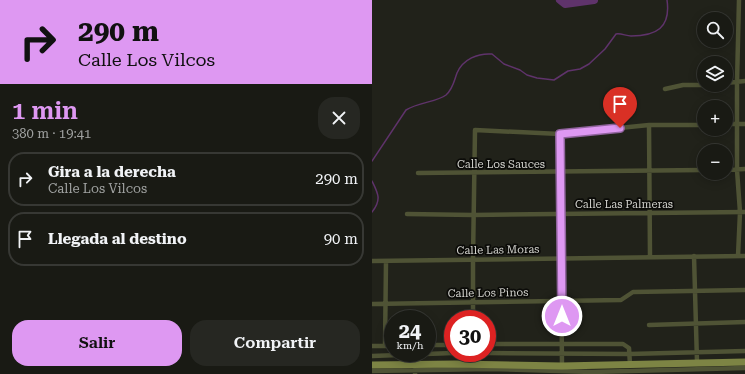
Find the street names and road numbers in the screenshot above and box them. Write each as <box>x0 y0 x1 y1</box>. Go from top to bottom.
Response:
street label: Calle Los Sauces <box>457 158 545 171</box>
street label: Calle Las Palmeras <box>575 198 673 211</box>
street label: Calle Las Moras <box>456 243 540 257</box>
street label: Calle Los Pinos <box>447 286 529 300</box>

